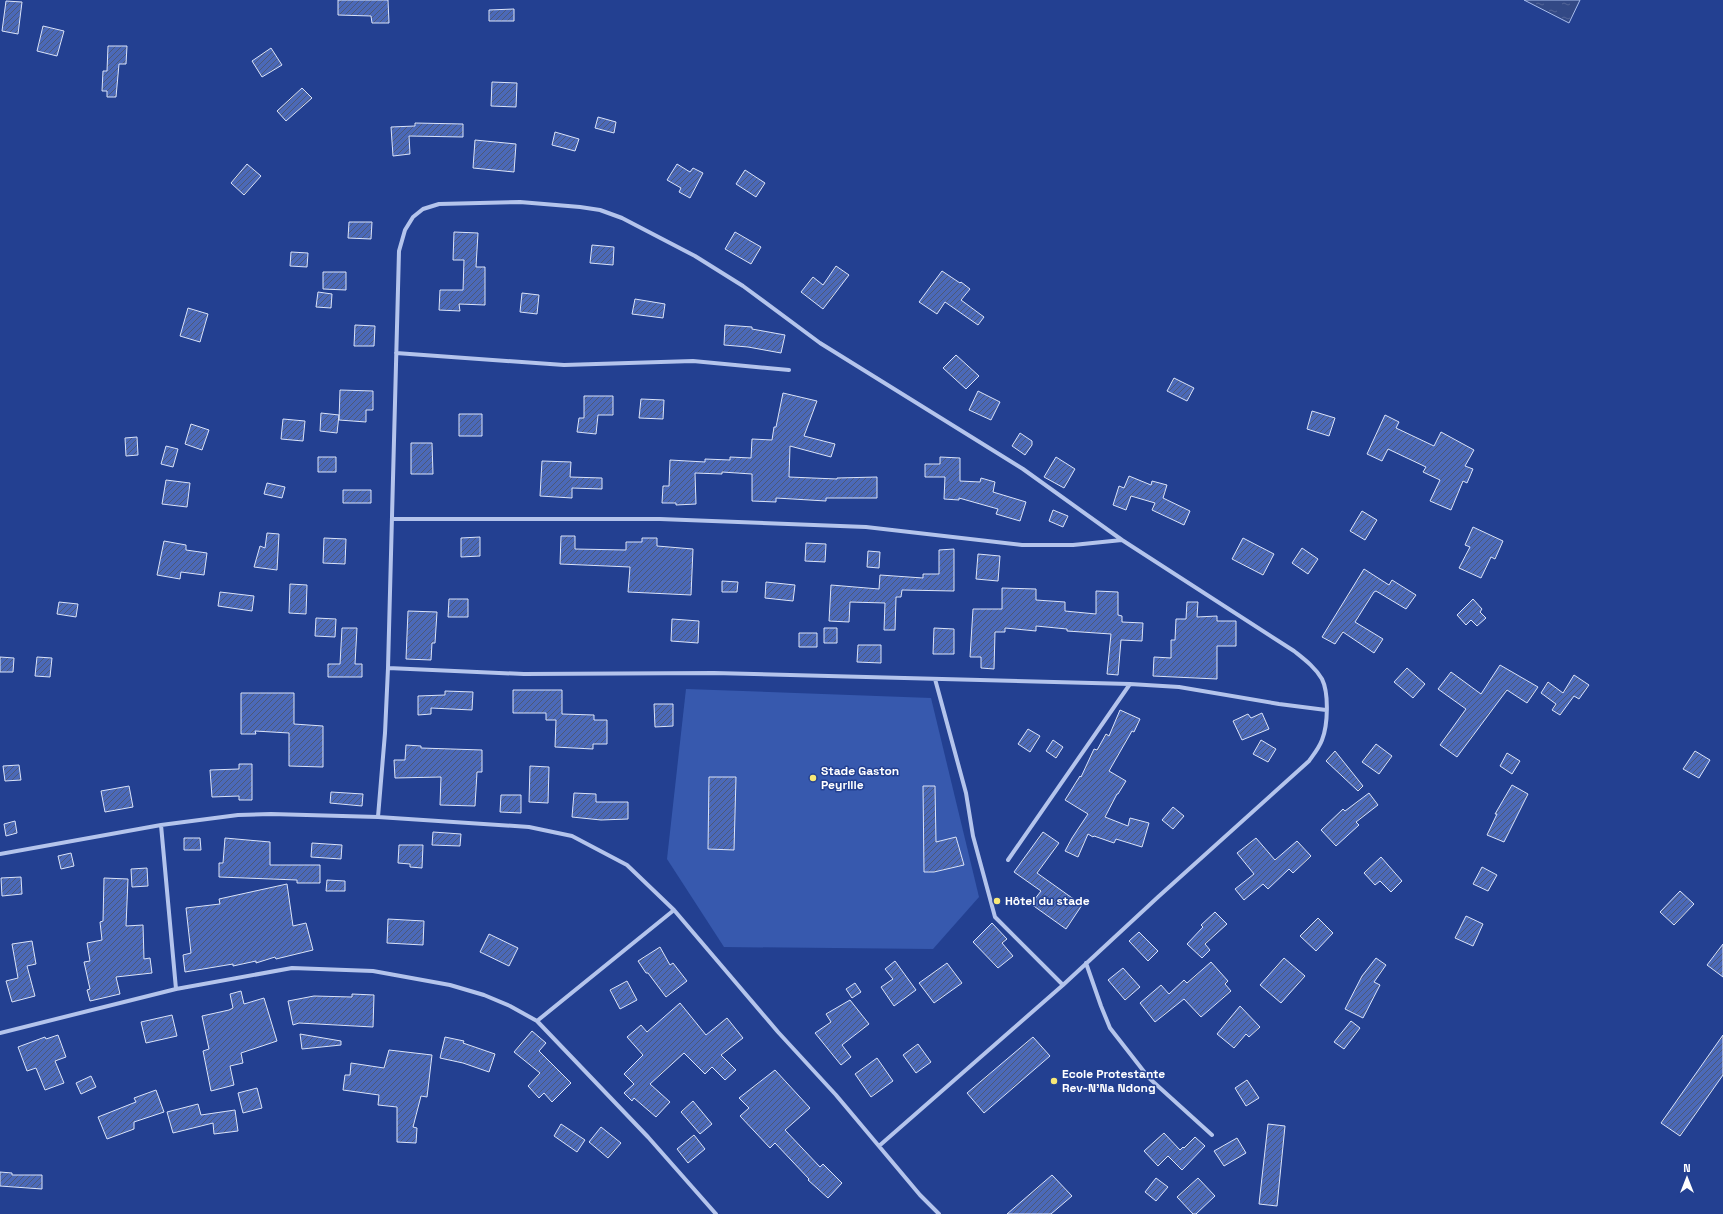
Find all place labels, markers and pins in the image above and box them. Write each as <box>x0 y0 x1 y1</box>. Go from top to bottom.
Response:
place label: Stade Gaston Peyrille <box>821 763 899 793</box>
marker: Stade Gaston Peyrille <box>808 773 818 783</box>
place label: Hôtel du stade <box>1005 893 1090 909</box>
marker: Hôtel du stade <box>992 896 1002 906</box>
place label: Ecole Protestante Rev-N’Na Ndong <box>1062 1066 1165 1096</box>
marker: Ecole Protestante Rev-N’Na Ndong <box>1049 1076 1059 1086</box>

